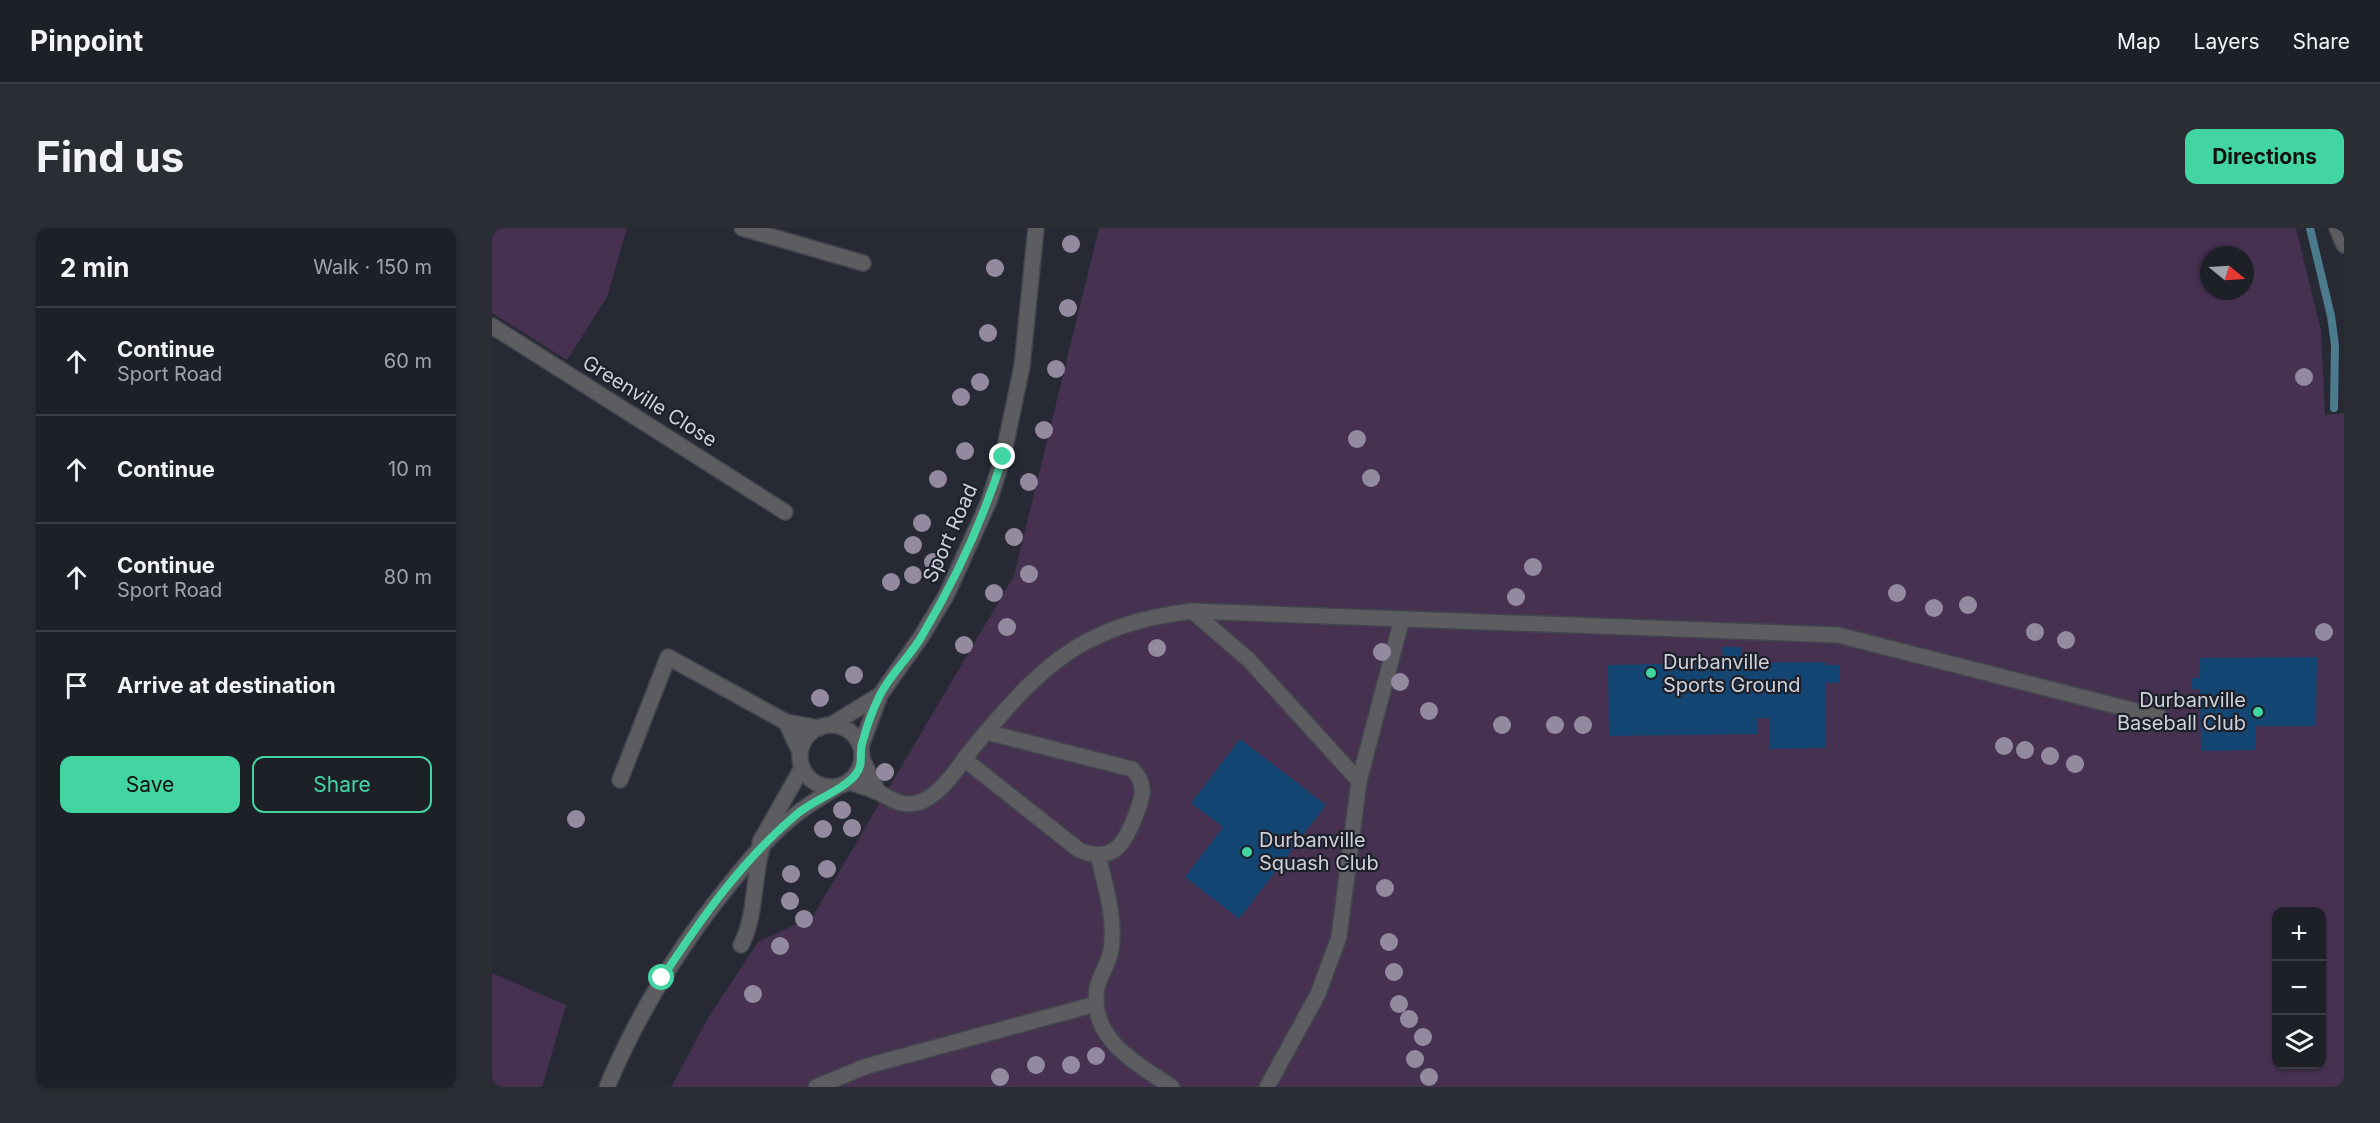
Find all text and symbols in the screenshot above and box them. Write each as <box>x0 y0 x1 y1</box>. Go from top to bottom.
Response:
text: Pinpoint <box>30 24 143 58</box>
text: Map <box>2117 29 2161 54</box>
text: Layers <box>2194 29 2260 54</box>
text: Share <box>2293 29 2350 54</box>
button: Directions <box>2185 129 2344 184</box>
text: Find us <box>36 131 184 182</box>
north arrow <box>2200 246 2254 300</box>
text: 2 min <box>60 252 130 283</box>
text: Walk · 150 m <box>313 255 432 279</box>
text: Continue <box>117 336 215 362</box>
icon: ahead <box>60 345 93 378</box>
text: 60 m <box>384 349 432 373</box>
street label: Greenville Close <box>578 350 722 452</box>
text: Sport Road <box>117 362 222 386</box>
route end <box>989 443 1015 469</box>
icon: ahead <box>60 453 93 486</box>
text: Continue <box>117 456 215 482</box>
text: 10 m <box>388 457 432 481</box>
street label: Sport Road <box>918 480 982 586</box>
text: Continue <box>117 552 215 578</box>
icon: ahead <box>60 561 93 594</box>
text: 80 m <box>384 565 432 589</box>
text: Sport Road <box>117 578 222 602</box>
place label: Durbanville Sports Ground <box>1663 650 1800 697</box>
marker: Durbanville Sports Ground <box>1644 666 1658 680</box>
icon: arrive <box>60 669 93 702</box>
text: Arrive at destination <box>117 672 336 698</box>
place label: Durbanville Baseball Club <box>2117 688 2246 735</box>
marker: Durbanville Baseball Club <box>2251 705 2265 719</box>
button: Save <box>60 756 240 813</box>
button: Share <box>252 756 432 813</box>
place label: Durbanville Squash Club <box>1259 828 1379 875</box>
marker: Durbanville Squash Club <box>1240 845 1254 859</box>
map controls <box>2272 907 2326 1069</box>
button: + <box>2272 907 2326 961</box>
button: − <box>2272 961 2326 1015</box>
route start <box>648 964 674 990</box>
button: layers <box>2272 1015 2326 1069</box>

